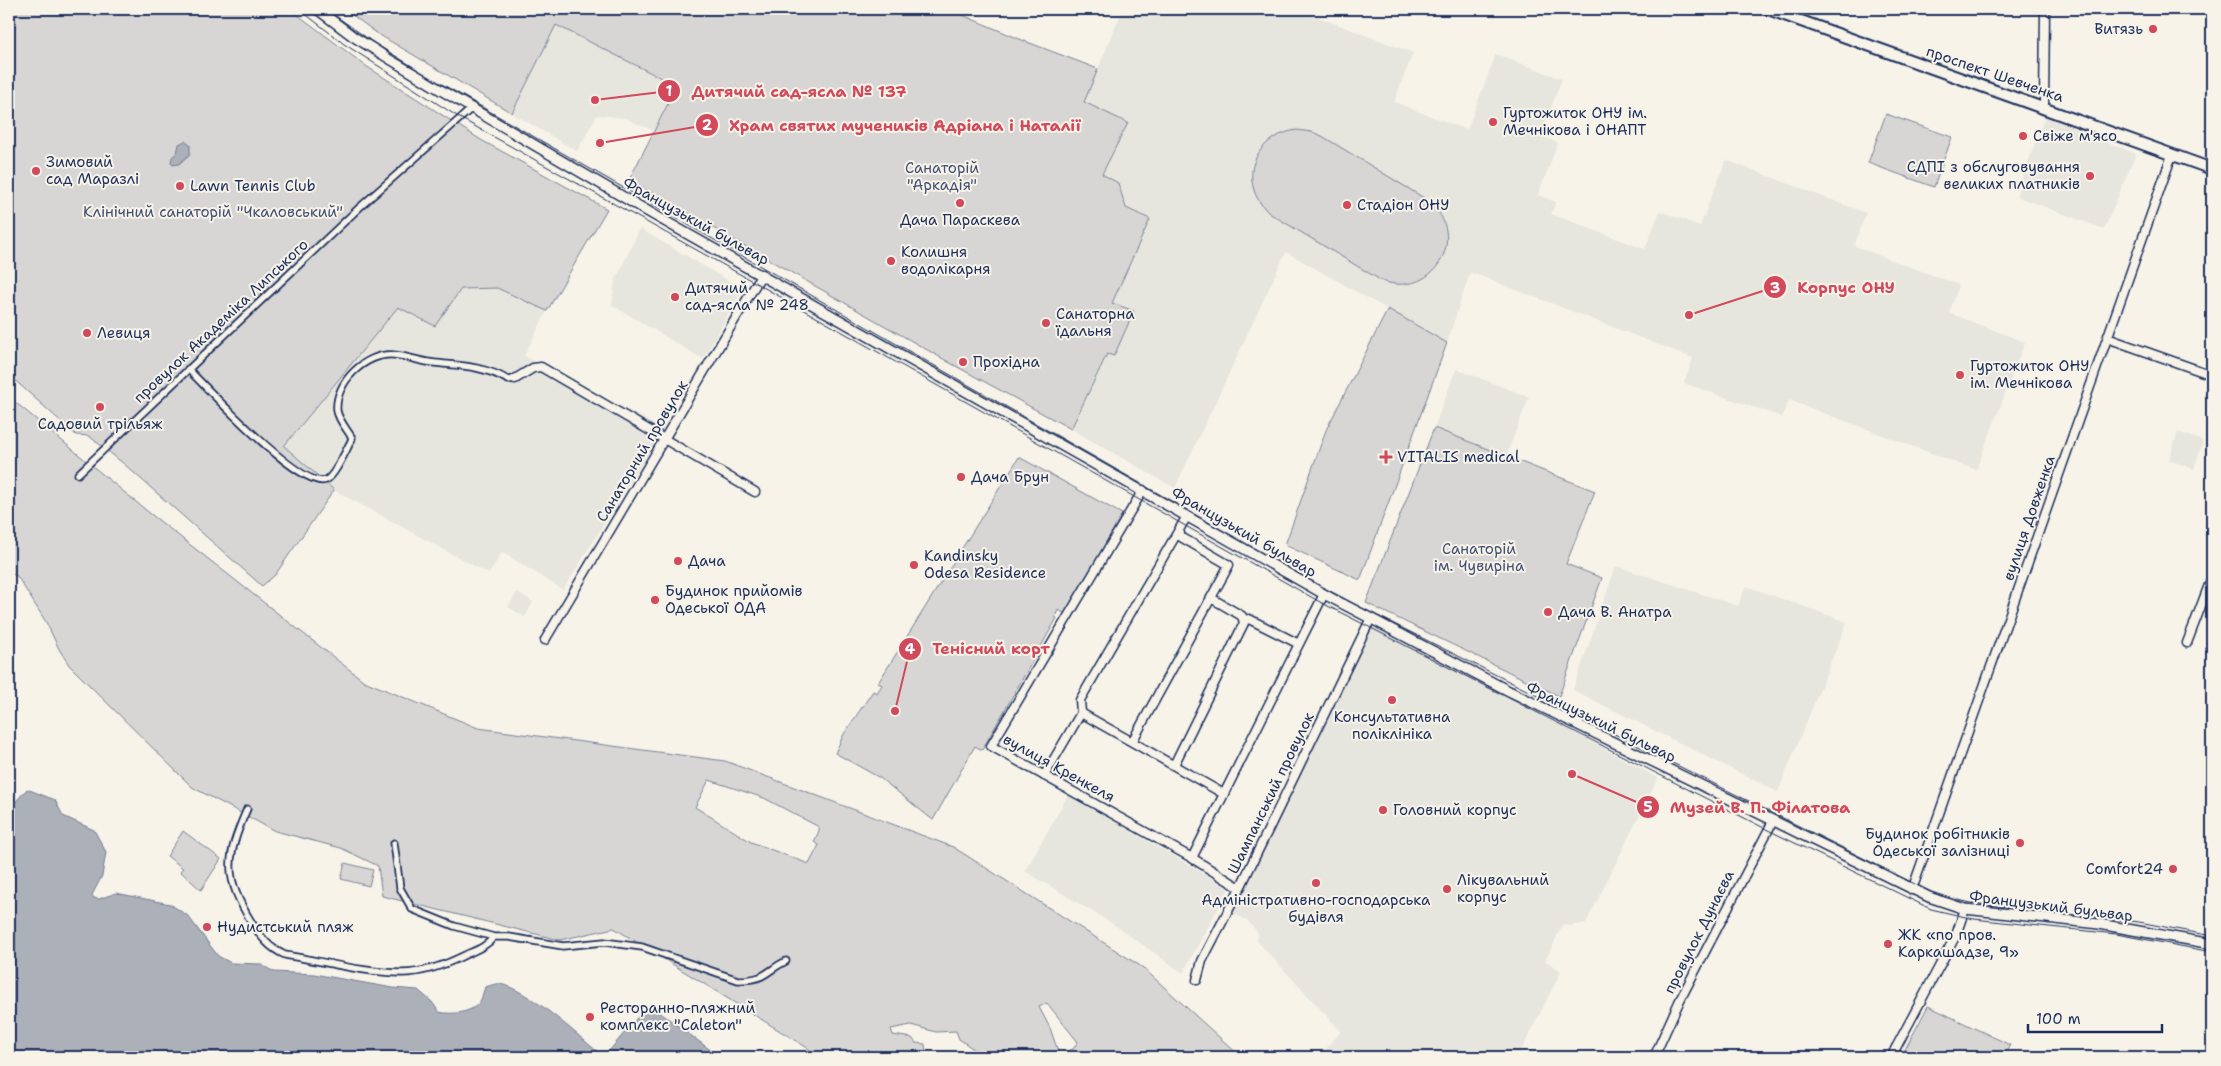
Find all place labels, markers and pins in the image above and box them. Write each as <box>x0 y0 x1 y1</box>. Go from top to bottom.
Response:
place label: Витязь <box>2094 19 2143 39</box>
marker: Витязь <box>2147 23 2159 35</box>
callout: Дитячий сад-ясла № 137 <box>657 76 917 107</box>
place label: Гуртожиток ОНУ ім. Мечнікова і ОНАПТ <box>1503 103 1647 140</box>
callout: Храм святих мучеників Адріана і Наталії <box>694 109 1090 140</box>
marker: Гуртожиток ОНУ ім. Мечнікова і ОНАПТ <box>1487 116 1499 128</box>
place label: Свіже м'ясо <box>2033 126 2117 146</box>
marker: Свіже м'ясо <box>2017 130 2029 142</box>
place label: Зимовий сад Маразлі <box>46 152 139 189</box>
place label: СДПІ з обслуговування великих платників <box>1907 157 2080 194</box>
marker: Зимовий сад Маразлі <box>30 165 42 177</box>
marker: СДПІ з обслуговування великих платників <box>2084 170 2096 182</box>
place label: Lawn Tennis Club <box>190 176 316 196</box>
marker: Lawn Tennis Club <box>174 180 186 192</box>
place label: Стадіон ОНУ <box>1357 195 1449 215</box>
marker: Дача Параскева <box>954 197 966 209</box>
marker: Стадіон ОНУ <box>1341 199 1353 211</box>
place label: Дача Параскева <box>900 210 1021 230</box>
place label: Колишня водолікарня <box>901 242 991 279</box>
marker: Колишня водолікарня <box>885 255 897 267</box>
callout: Корпус ОНУ <box>1762 272 1905 303</box>
place label: Дитячий сад-ясла № 248 <box>685 278 809 315</box>
marker: Дитячий сад-ясла № 248 <box>669 291 681 303</box>
place label: Санаторна їдальня <box>1055 304 1135 341</box>
marker: Санаторна їдальня <box>1040 317 1052 329</box>
place label: Левиця <box>97 323 150 343</box>
marker: Левиця <box>81 327 93 339</box>
place label: Прохідна <box>973 352 1040 372</box>
marker: Прохідна <box>957 356 969 368</box>
place label: Гуртожиток ОНУ ім. Мечнікова <box>1970 356 2090 393</box>
marker: Гуртожиток ОНУ ім. Мечнікова <box>1954 369 1966 381</box>
marker: Садовий трільяж <box>94 401 106 413</box>
place label: Садовий трільяж <box>38 414 163 434</box>
place label: VITALIS medical <box>1397 447 1520 467</box>
marker: VITALIS medical <box>1379 450 1393 464</box>
place label: Дача Брун <box>971 467 1049 487</box>
marker: Дача Брун <box>955 471 967 483</box>
place label: Kandinsky Odesa Residence <box>924 546 1046 583</box>
place label: Дача <box>688 551 726 571</box>
marker: Дача <box>672 555 684 567</box>
marker: Kandinsky Odesa Residence <box>908 559 920 571</box>
place label: Будинок прийомів Одеської ОДА <box>665 581 803 618</box>
marker: Будинок прийомів Одеської ОДА <box>649 594 661 606</box>
place label: Дача В. Анатра <box>1558 602 1672 622</box>
marker: Дача В. Анатра <box>1542 606 1554 618</box>
callout: Тенісний корт <box>897 633 1060 664</box>
marker: Консультативна поліклініка <box>1386 694 1398 706</box>
place label: Консультативна поліклініка <box>1334 707 1451 744</box>
callout: Музей В. П. Філатова <box>1635 792 1861 823</box>
place label: Головний корпус <box>1393 800 1517 820</box>
marker: Головний корпус <box>1377 804 1389 816</box>
place label: Будинок робітників Одеської залізниці <box>1865 824 2010 861</box>
marker: Будинок робітників Одеської залізниці <box>2014 837 2026 849</box>
place label: Comfort24 <box>2086 859 2163 879</box>
marker: Comfort24 <box>2167 863 2179 875</box>
place label: Лікувальний корпус <box>1457 870 1549 907</box>
marker: Адміністративно-господарська будівля <box>1310 877 1322 889</box>
marker: Лікувальний корпус <box>1441 883 1453 895</box>
place label: Адміністративно-господарська будівля <box>1202 890 1431 927</box>
place label: Нудистський пляж <box>217 917 354 937</box>
marker: Нудистський пляж <box>201 921 213 933</box>
place label: ЖК «по пров. Каркашадзе, 9» <box>1898 925 2019 962</box>
marker: ЖК «по пров. Каркашадзе, 9» <box>1882 938 1894 950</box>
place label: Ресторанно-пляжний комплекс "Caleton" <box>600 998 756 1035</box>
marker: Ресторанно-пляжний комплекс "Caleton" <box>584 1011 596 1023</box>

